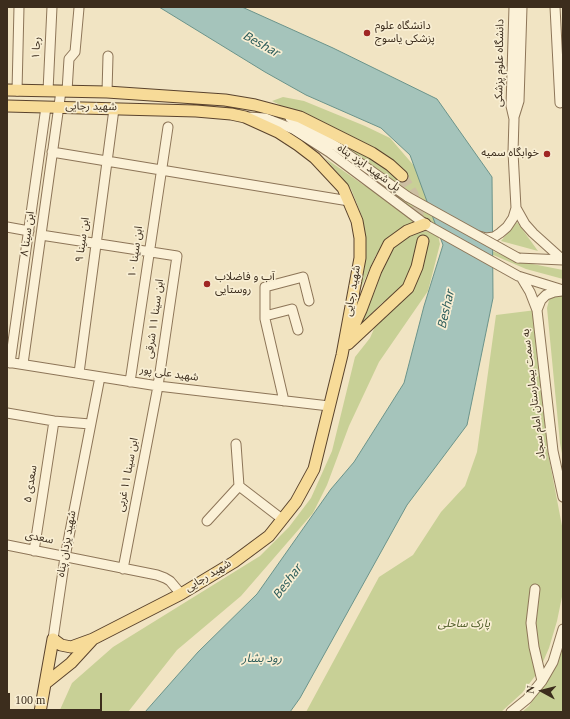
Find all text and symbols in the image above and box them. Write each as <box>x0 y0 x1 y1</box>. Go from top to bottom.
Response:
street label: دانشگاه علوم پزشکی <box>494 19 508 107</box>
place label: دانشگاه علوم پزشکی یاسوج <box>375 20 435 46</box>
marker: دانشگاه علوم پزشکی یاسوج <box>362 28 372 38</box>
water label: Beshar <box>239 30 281 62</box>
street label: رجا ۱ <box>31 36 45 60</box>
street label: شهید رجایی <box>65 101 117 115</box>
street label: پل شهید ایزد پناه <box>334 142 402 196</box>
place label: خوابگاه سمیه <box>481 147 539 161</box>
marker: خوابگاه سمیه <box>542 149 552 159</box>
street label: ابن سینا ۸ <box>19 211 39 257</box>
street label: ابن سینا ۹ <box>74 217 94 263</box>
street label: ابن سینا ۱۰ <box>127 226 147 278</box>
street label: شهید رجایی <box>343 264 365 318</box>
place label: آب و فاضلاب روستایی <box>215 271 275 297</box>
street label: ابن سینا ۱۱ شرقی <box>144 278 168 360</box>
marker: آب و فاضلاب روستایی <box>202 279 212 289</box>
water label: Beshar <box>437 289 459 331</box>
street label: به سمت بیمارستان امام سجاد <box>520 328 550 460</box>
street label: شهید علی پور <box>139 364 199 386</box>
street label: ابن سینا ۱۱ غربی <box>115 437 143 513</box>
street label: سعدی ۵ <box>23 464 41 504</box>
street label: شهید یزدان پناه <box>56 510 80 578</box>
street label: سعدی <box>24 530 54 548</box>
street label: شهید رجایی <box>183 558 235 596</box>
water label: Beshar <box>271 563 307 603</box>
park label: پارک ساحلی <box>438 618 490 632</box>
water label: رود بشار <box>242 653 282 667</box>
north arrow <box>522 671 562 711</box>
scale bar <box>10 685 104 711</box>
text: N <box>524 685 537 694</box>
text: 100 m <box>15 693 45 707</box>

